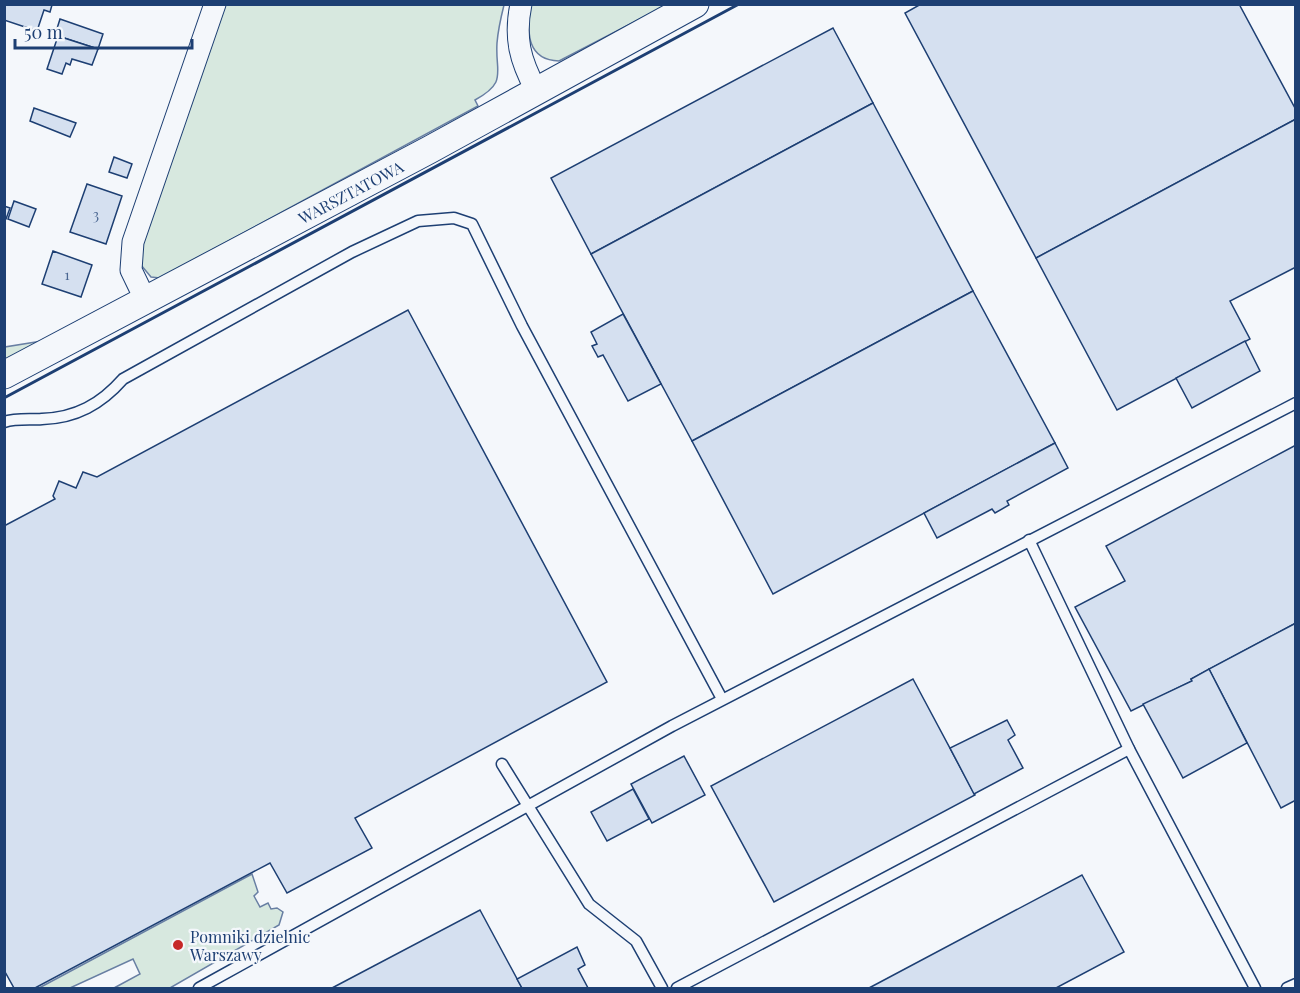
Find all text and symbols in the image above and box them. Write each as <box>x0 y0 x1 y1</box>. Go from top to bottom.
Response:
scale bar <box>15 12 192 50</box>
text: 50 m <box>24 20 63 44</box>
street label: WARSZTATOWA <box>294 155 407 228</box>
house number: 3 <box>93 205 99 224</box>
house number: 1 <box>64 265 70 284</box>
place label: Pomniki dzielnic Warszawy <box>189 926 310 965</box>
marker: Pomniki dzielnic Warszawy <box>171 938 185 952</box>

